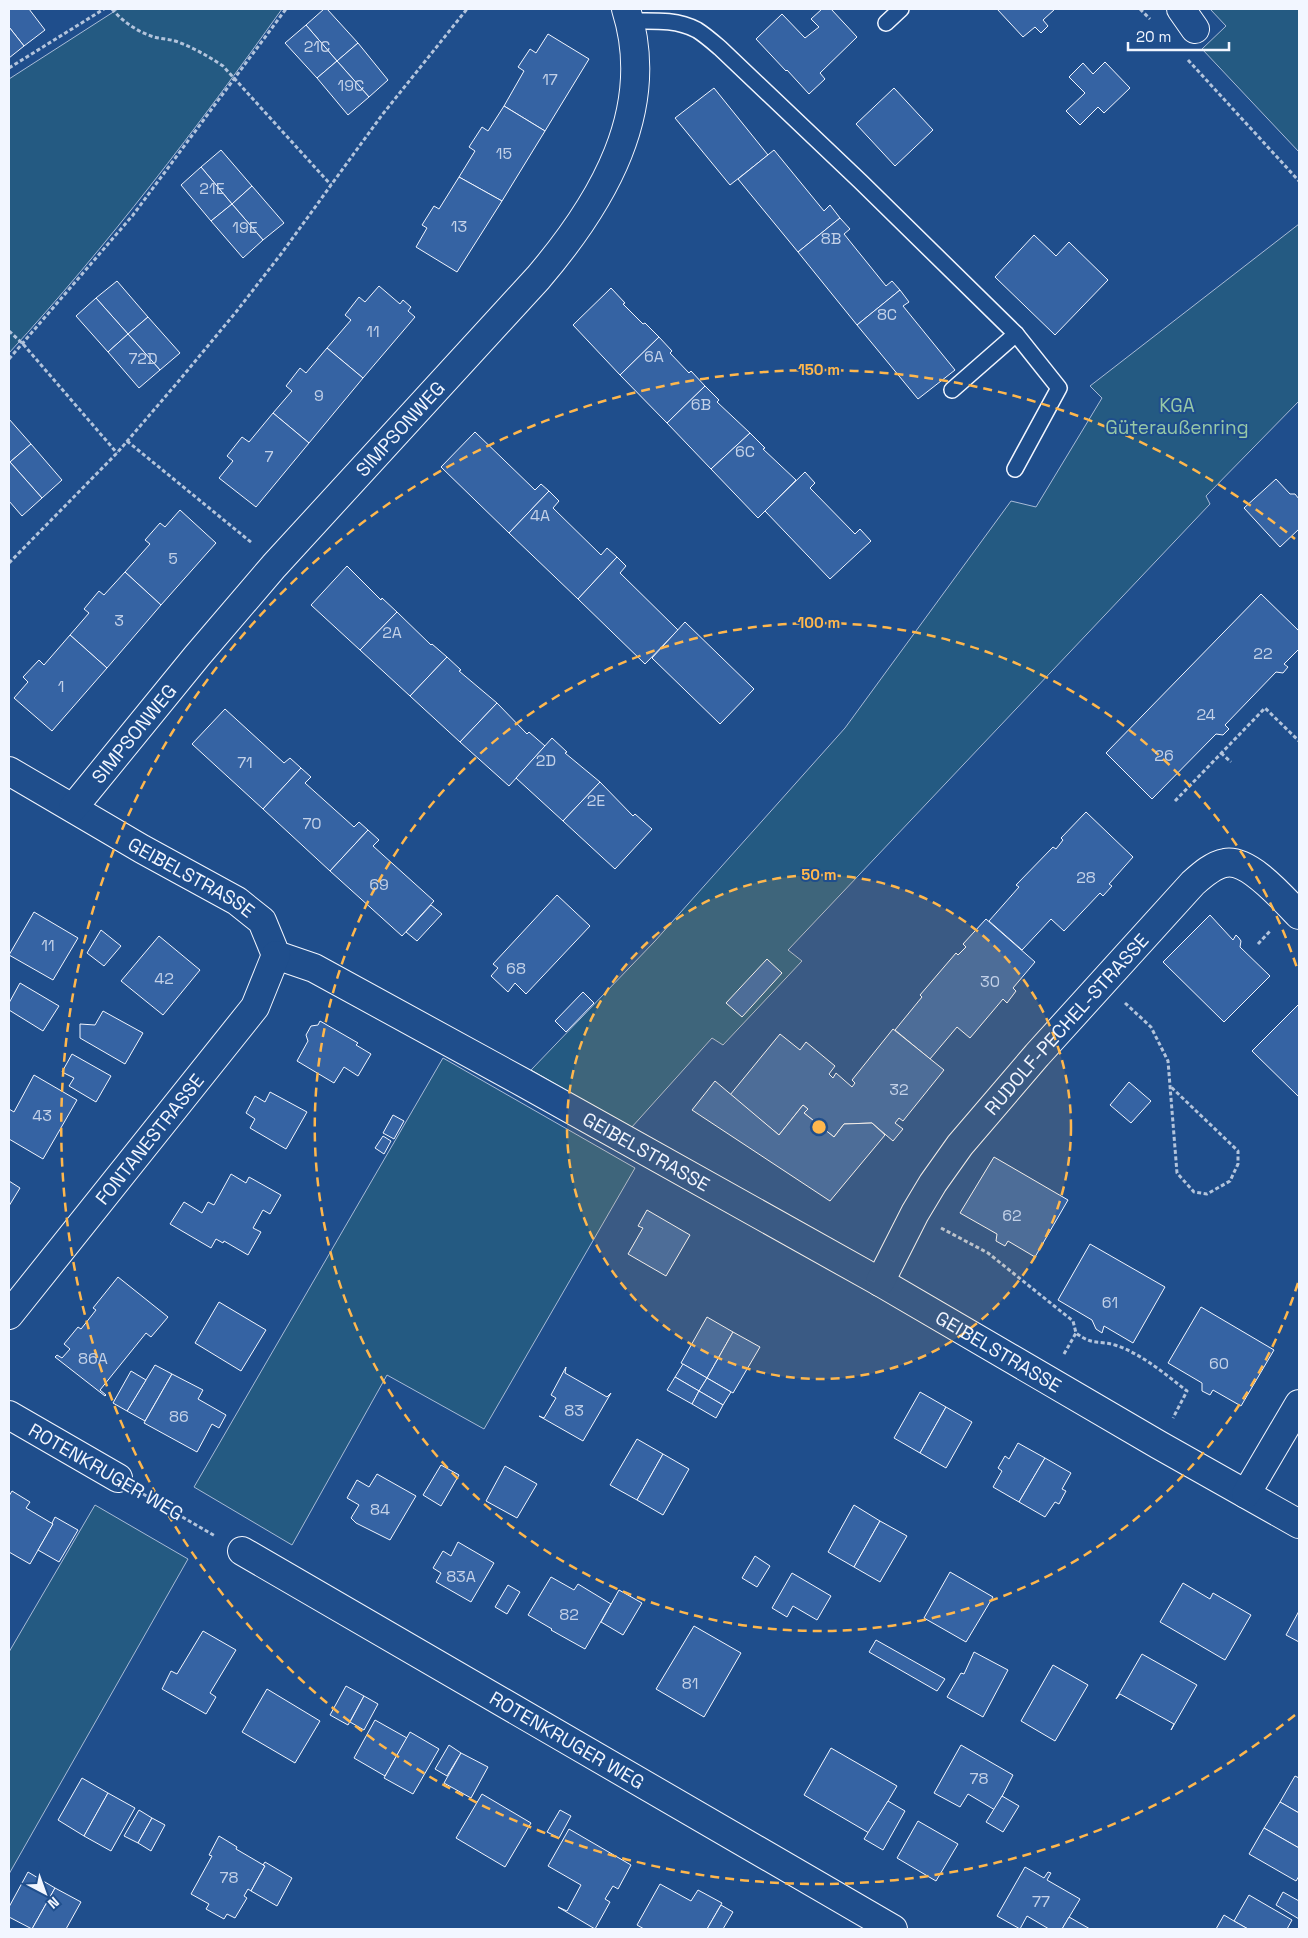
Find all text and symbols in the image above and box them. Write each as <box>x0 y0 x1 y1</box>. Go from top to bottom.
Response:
scale bar <box>1128 20 1229 52</box>
text: 20 m <box>1136 27 1171 46</box>
house number: 21C <box>304 36 330 57</box>
house number: 17 <box>542 69 558 90</box>
house number: 19C <box>338 75 364 96</box>
house number: 15 <box>496 143 512 164</box>
house number: 21E <box>199 178 225 199</box>
house number: 13 <box>451 216 467 237</box>
house number: 19E <box>232 217 258 238</box>
house number: 8B <box>821 228 841 249</box>
house number: 8C <box>877 304 897 325</box>
house number: 11 <box>366 321 380 342</box>
house number: 6A <box>644 346 664 367</box>
house number: 72D <box>128 348 158 369</box>
text: 150 m <box>798 360 840 379</box>
street label: SIMPSONWEG <box>350 376 450 482</box>
house number: 9 <box>314 385 324 406</box>
park label: KGA Güteraußenring <box>1105 393 1249 440</box>
house number: 6B <box>691 394 711 415</box>
house number: 6C <box>735 441 755 462</box>
house number: 7 <box>264 446 274 467</box>
house number: 4A <box>530 505 550 526</box>
house number: 5 <box>168 548 178 569</box>
house number: 3 <box>114 610 124 631</box>
text: 100 m <box>798 613 840 632</box>
house number: 2A <box>382 622 402 643</box>
house number: 22 <box>1253 643 1273 664</box>
house number: 1 <box>58 676 64 697</box>
street label: SIMPSONWEG <box>86 679 182 788</box>
house number: 24 <box>1196 704 1216 725</box>
house number: 26 <box>1154 745 1174 766</box>
house number: 2D <box>536 750 556 771</box>
house number: 71 <box>237 752 253 773</box>
house number: 2E <box>587 790 605 811</box>
house number: 70 <box>302 813 322 834</box>
street label: GEIBELSTRASSE <box>124 831 260 923</box>
text: 50 m <box>801 865 837 884</box>
house number: 28 <box>1076 867 1096 888</box>
house number: 69 <box>369 874 389 895</box>
street label: RUDOLF-PECHEL-STRASSE <box>979 928 1154 1120</box>
house number: 11 <box>41 935 55 956</box>
house number: 68 <box>506 958 526 979</box>
house number: 42 <box>154 968 174 989</box>
house number: 30 <box>980 971 1000 992</box>
street label: FONTANESTRASSE <box>89 1069 209 1210</box>
house number: 32 <box>889 1079 909 1100</box>
house number: 43 <box>32 1105 52 1126</box>
street label: GEIBELSTRASSE <box>578 1106 714 1197</box>
centre of rings <box>810 1118 828 1136</box>
house number: 62 <box>1002 1205 1022 1226</box>
house number: 61 <box>1102 1292 1118 1313</box>
street label: GEIBELSTRASSE <box>931 1305 1066 1398</box>
house number: 86A <box>78 1348 108 1369</box>
house number: 60 <box>1209 1353 1229 1374</box>
house number: 83 <box>564 1400 584 1421</box>
house number: 86 <box>169 1406 189 1427</box>
street label: ROTENKRUGER WEG <box>24 1418 188 1526</box>
house number: 84 <box>370 1499 390 1520</box>
house number: 83A <box>446 1566 476 1587</box>
house number: 82 <box>559 1604 579 1625</box>
house number: 81 <box>682 1673 698 1694</box>
street label: ROTENKRUGER WEG <box>485 1685 649 1794</box>
house number: 78 <box>970 1768 989 1789</box>
house number: 78 <box>220 1867 239 1888</box>
north arrow <box>20 1868 70 1918</box>
house number: 77 <box>1032 1891 1050 1912</box>
text: N <box>44 1893 63 1913</box>

